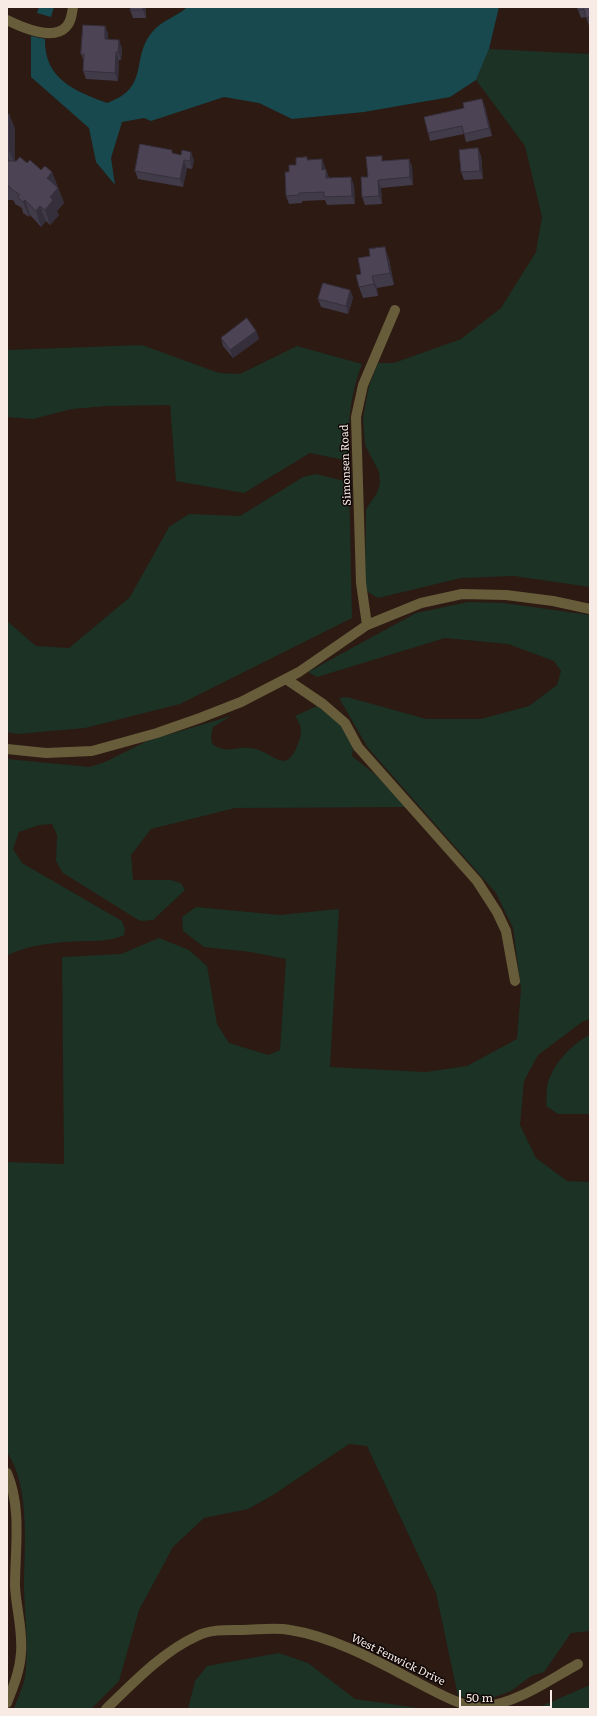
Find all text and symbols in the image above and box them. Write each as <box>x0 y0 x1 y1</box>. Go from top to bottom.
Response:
street label: Simonsen Road <box>338 424 354 506</box>
street label: West Fenwick Drive <box>349 1631 447 1689</box>
scale bar <box>461 1682 554 1708</box>
text: 50 m <box>466 1688 493 1706</box>

